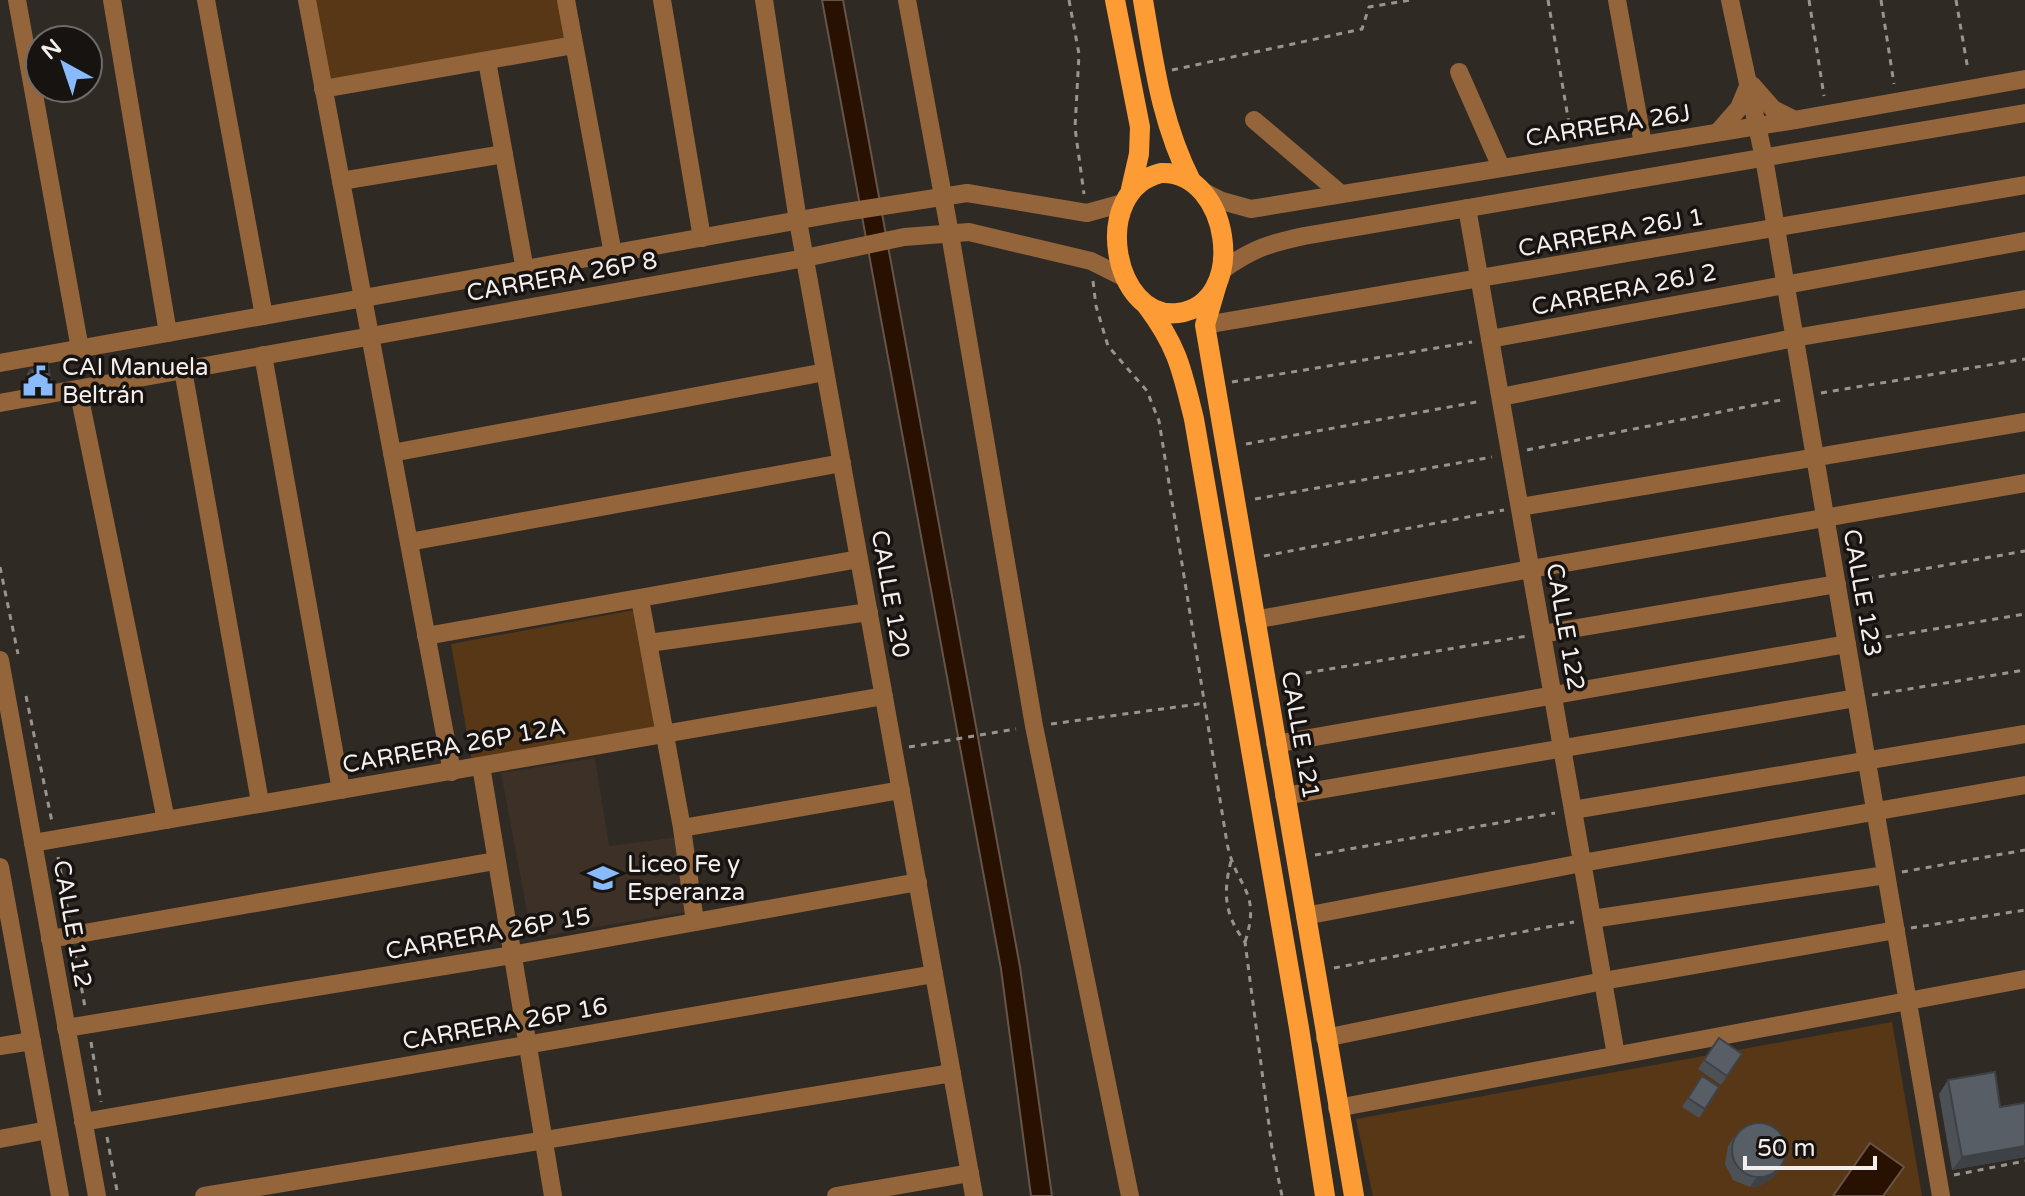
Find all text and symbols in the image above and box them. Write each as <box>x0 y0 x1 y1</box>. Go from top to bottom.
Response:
north arrow <box>24 24 104 104</box>
text: N <box>37 34 67 65</box>
street label: CARRERA 26J <box>1523 99 1693 153</box>
street label: CARRERA 26J 1 <box>1516 202 1706 264</box>
street label: CARRERA 26P 8 <box>465 246 659 308</box>
street label: CARRERA 26J 2 <box>1529 258 1719 322</box>
place label: CAI Manuela Beltrán <box>62 353 209 410</box>
public building icon: CAI Manuela Beltrán <box>21 364 55 398</box>
street label: CALLE 123 <box>1837 527 1887 659</box>
street label: CALLE 120 <box>865 528 915 660</box>
street label: CALLE 122 <box>1540 561 1590 693</box>
street label: CALLE 121 <box>1275 669 1325 801</box>
street label: CARRERA 26P 12A <box>340 712 568 780</box>
place label: Liceo Fe y Esperanza <box>627 850 745 907</box>
street label: CALLE 112 <box>47 858 97 990</box>
school or university icon: Liceo Fe y Esperanza <box>586 861 620 895</box>
street label: CARRERA 26P 15 <box>383 902 593 966</box>
street label: CARRERA 26P 16 <box>400 992 610 1056</box>
scale bar <box>1745 1120 1875 1170</box>
text: 50 m <box>1757 1134 1815 1163</box>

